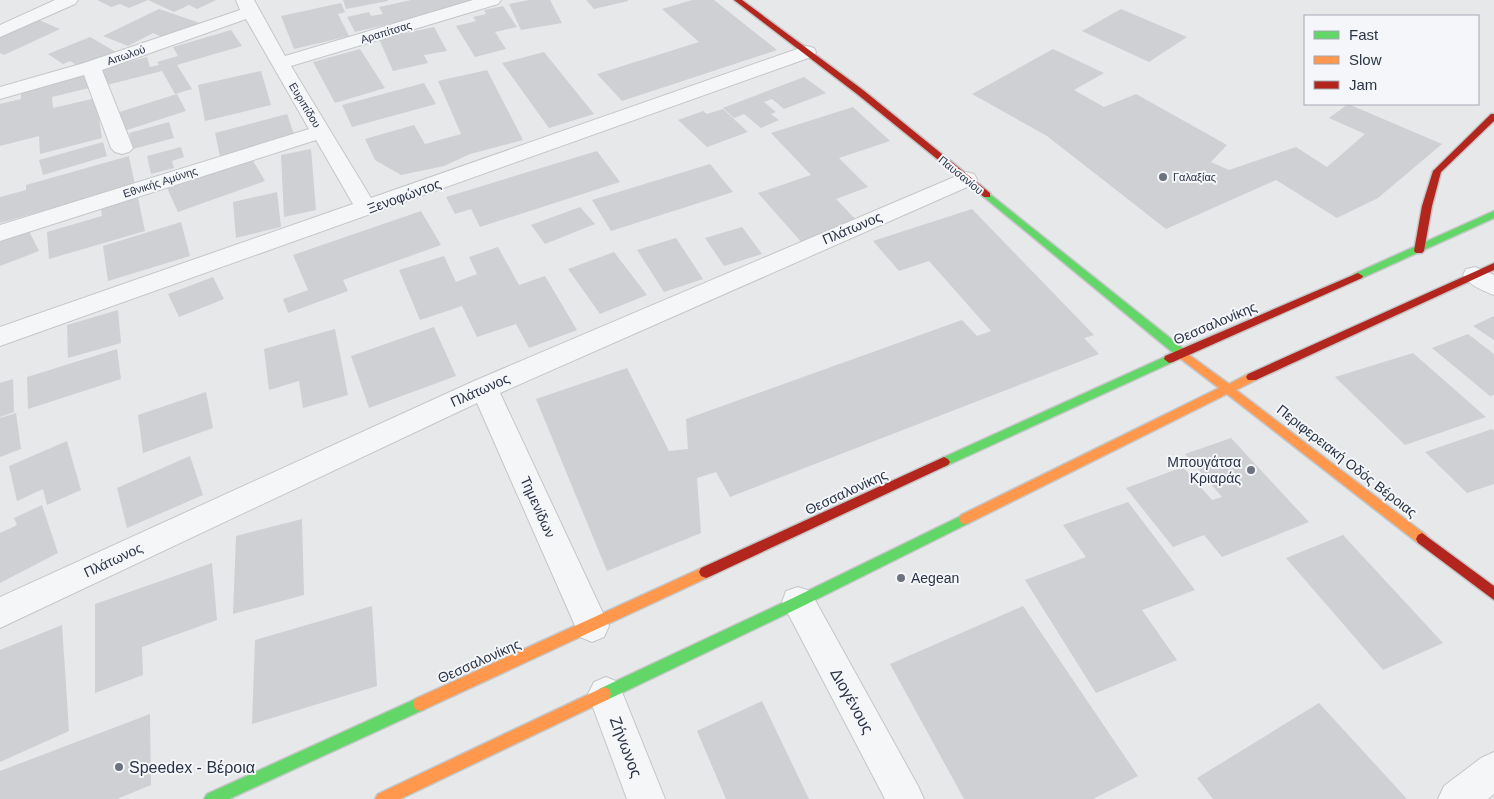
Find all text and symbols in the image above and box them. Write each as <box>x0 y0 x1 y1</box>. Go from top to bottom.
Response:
legend <box>1304 15 1479 105</box>
street label: Αραπίτσας <box>359 19 413 45</box>
text: Fast <box>1349 26 1379 43</box>
street label: Αιτωλού <box>105 43 147 67</box>
text: Slow <box>1349 51 1382 68</box>
text: Jam <box>1349 76 1377 93</box>
street label: Ευριπίδου <box>287 80 323 130</box>
street label: Παυσανίου <box>936 153 986 197</box>
street label: Εθνικής Αμύνης <box>121 164 199 200</box>
marker: Γαλαξίας <box>1157 171 1169 183</box>
place label: Γαλαξίας <box>1173 171 1216 183</box>
street label: Ξενοφώντος <box>365 175 443 217</box>
street label: Πλάτωνος <box>820 208 884 248</box>
street label: Θεσσαλονίκης <box>1171 298 1259 348</box>
street label: Πλάτωνος <box>448 370 512 410</box>
street label: Περιφερειακή Οδός Βέροιας <box>1274 401 1420 521</box>
place label: Μπουγάτσα Κριαράς <box>1167 454 1241 486</box>
marker: Μπουγάτσα Κριαράς <box>1245 464 1257 476</box>
street label: Θεσσαλονίκης <box>802 466 890 518</box>
street label: Τημενίδων <box>517 474 559 540</box>
street label: Πλάτωνος <box>81 539 145 581</box>
place label: Aegean <box>911 570 959 586</box>
marker: Aegean <box>895 572 907 584</box>
street label: Θεσσαλονίκης <box>435 636 523 686</box>
street label: Διογένους <box>827 666 877 737</box>
street label: Ζήνωνος <box>607 714 645 780</box>
place label: Speedex - Βέροια <box>129 759 255 776</box>
marker: Speedex - Βέροια <box>113 761 125 773</box>

